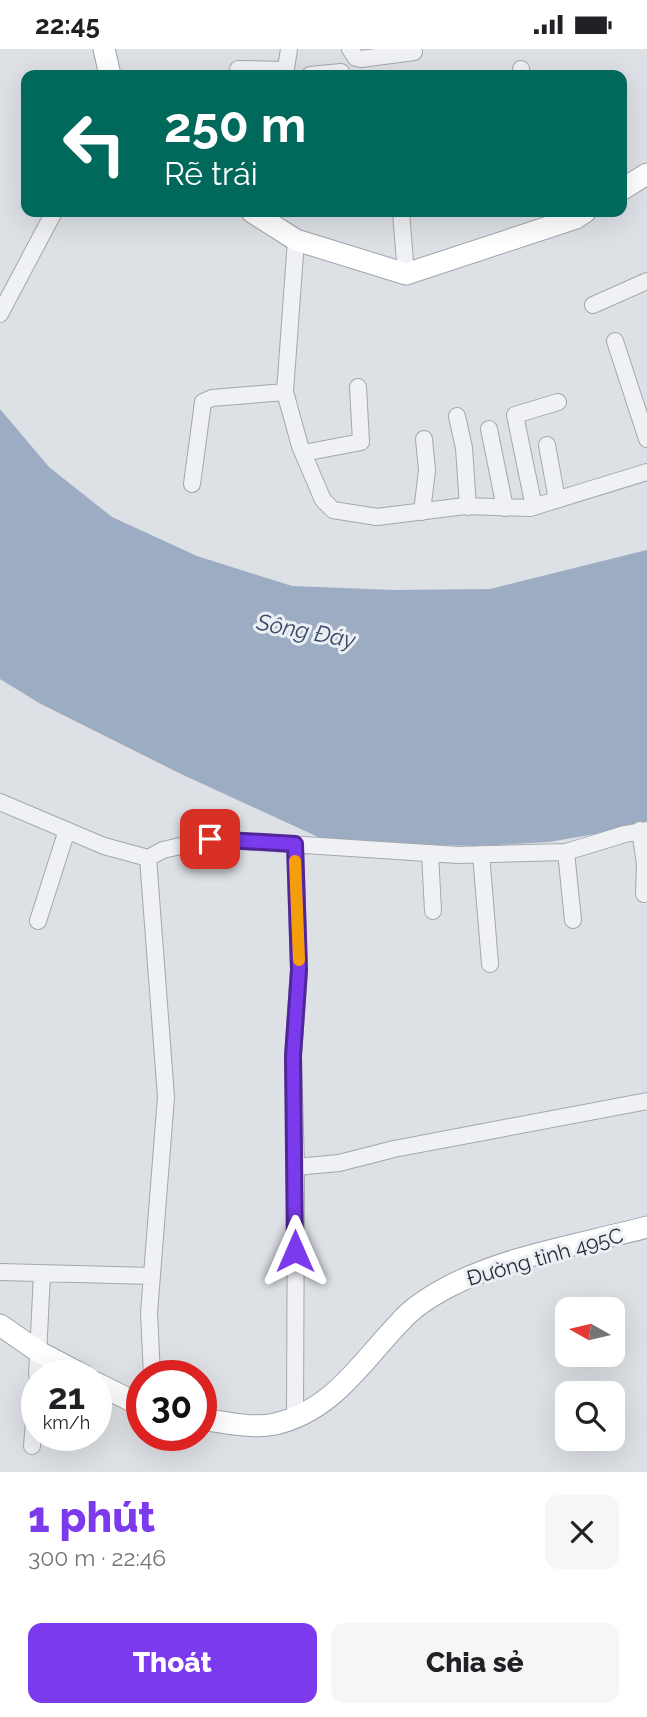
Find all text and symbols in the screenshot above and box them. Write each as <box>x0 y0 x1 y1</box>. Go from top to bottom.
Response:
text: 22:45 <box>35 10 100 40</box>
text: 250 m <box>164 96 306 153</box>
icon: left <box>49 98 140 189</box>
text: Rẽ trái <box>164 155 258 192</box>
water label: Sông Đáy <box>254 608 358 653</box>
pin <box>180 809 240 869</box>
icon: arrive <box>191 820 229 858</box>
position arrow <box>258 1214 332 1288</box>
street label: Đường tỉnh 495C <box>464 1222 626 1291</box>
north arrow <box>555 1297 625 1367</box>
map controls <box>555 1297 625 1451</box>
speed limit sign: 30 <box>126 1360 217 1451</box>
text: 21 <box>48 1376 85 1417</box>
button: search <box>555 1381 625 1451</box>
text: km/h <box>43 1412 90 1433</box>
text: 1 phút <box>28 1493 155 1542</box>
button: close <box>545 1495 619 1569</box>
text: 300 m · 22:46 <box>28 1544 166 1571</box>
button: Thoát <box>28 1623 317 1703</box>
button: Chia sẻ <box>331 1623 619 1703</box>

